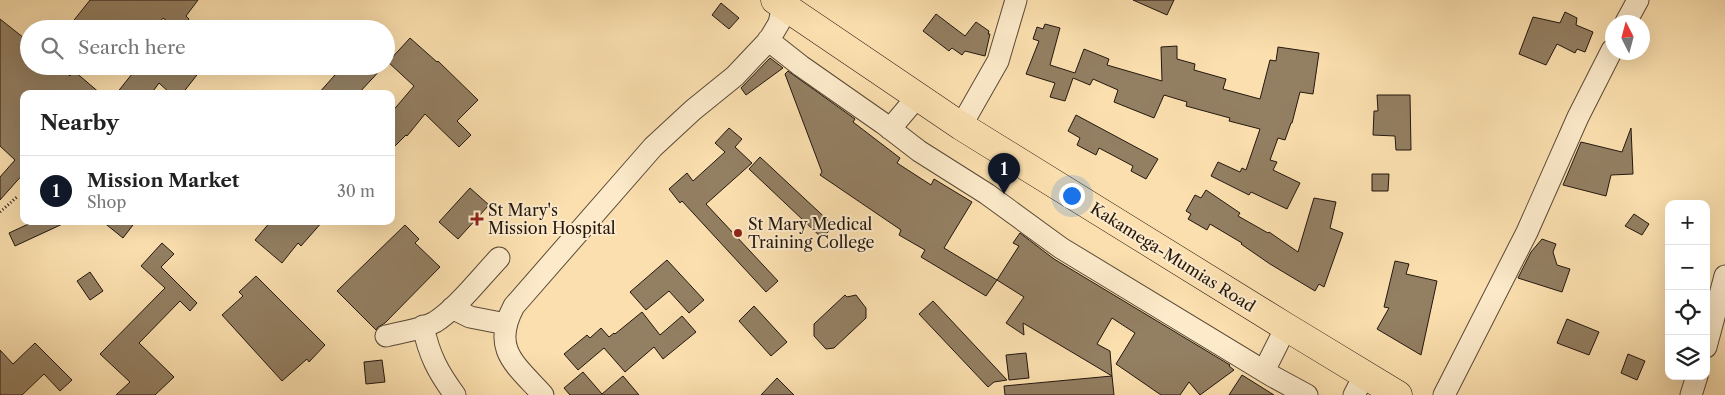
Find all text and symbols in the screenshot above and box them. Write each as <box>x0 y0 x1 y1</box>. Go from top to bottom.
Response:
north arrow <box>1605 15 1650 60</box>
search box <box>20 20 395 75</box>
icon: search <box>38 34 66 62</box>
text: Search here <box>78 36 186 59</box>
text: Nearby <box>40 110 119 135</box>
pin: 1 <box>988 153 1020 194</box>
text: Mission Market <box>87 169 240 192</box>
text: 1 <box>52 181 60 201</box>
text: 30 m <box>337 181 375 201</box>
your location <box>1059 183 1085 209</box>
text: Shop <box>87 192 126 212</box>
street label: Kakamega-Mumias Road <box>1087 198 1259 316</box>
place label: St Mary's Mission Hospital <box>488 200 616 238</box>
map controls <box>1665 200 1710 380</box>
button: + <box>1665 200 1710 245</box>
marker: St Mary's Mission Hospital <box>470 212 484 226</box>
place label: St Mary Medical Training College <box>748 214 875 252</box>
marker: St Mary Medical Training College <box>732 227 744 239</box>
button: − <box>1665 245 1710 290</box>
button: locate <box>1665 290 1710 335</box>
button: layers <box>1665 335 1710 380</box>

